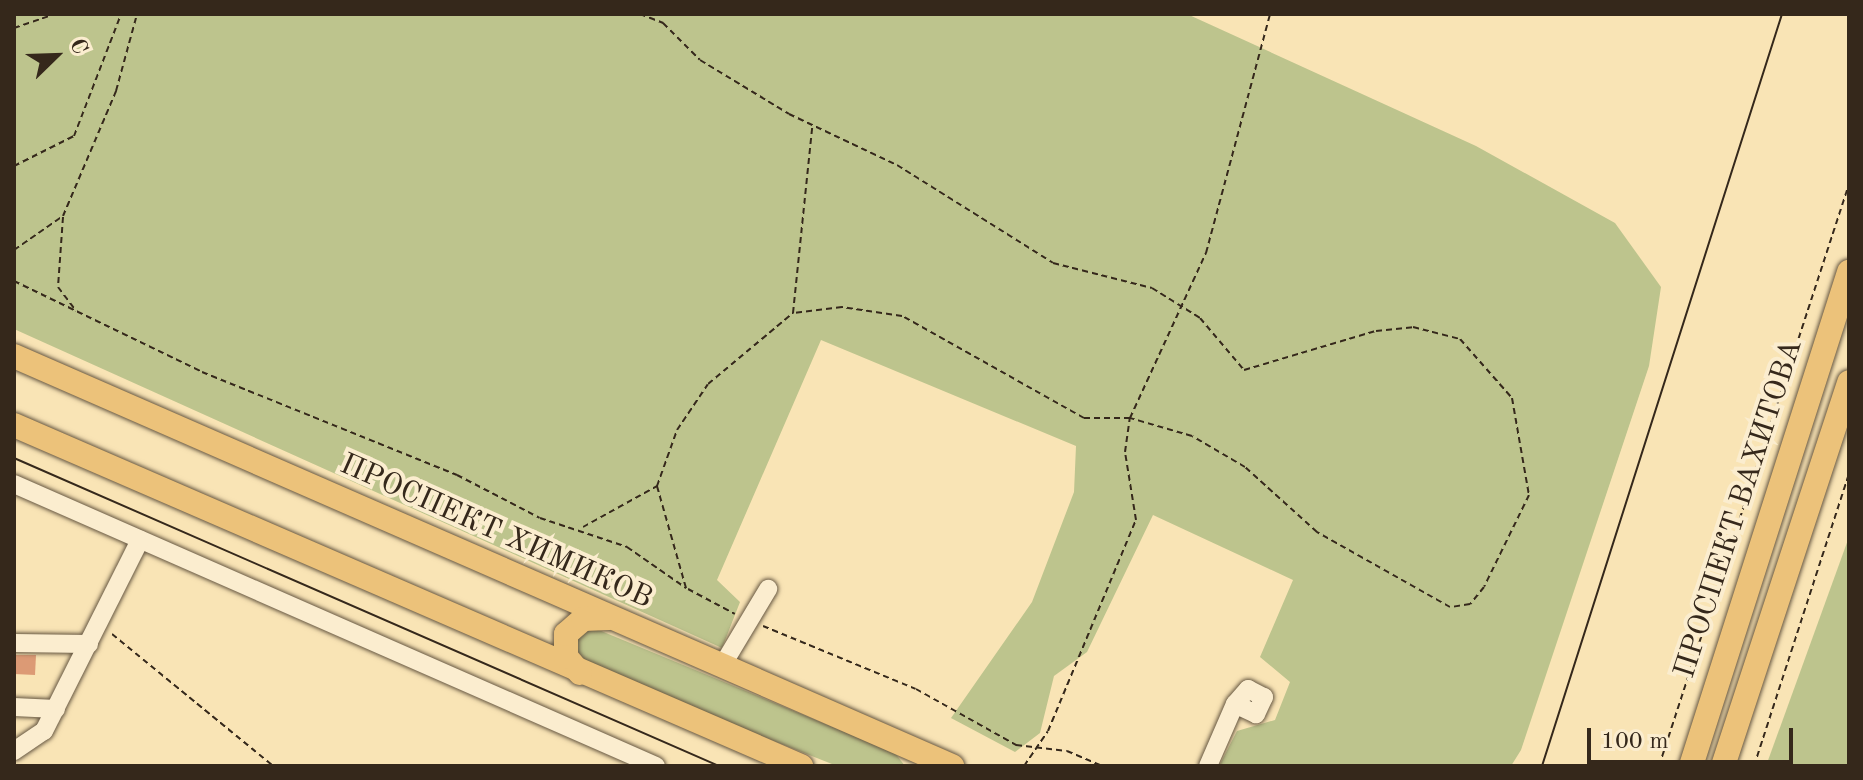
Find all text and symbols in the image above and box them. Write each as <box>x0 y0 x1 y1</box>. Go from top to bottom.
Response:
north arrow <box>16 16 96 96</box>
text: С <box>65 36 91 58</box>
street label: ПРОСПЕКТ ВАХИТОВА <box>1667 335 1811 683</box>
street label: ПРОСПЕКТ ХИМИКОВ <box>334 447 658 617</box>
scale bar <box>1591 712 1797 762</box>
text: 100 m <box>1601 730 1669 754</box>

